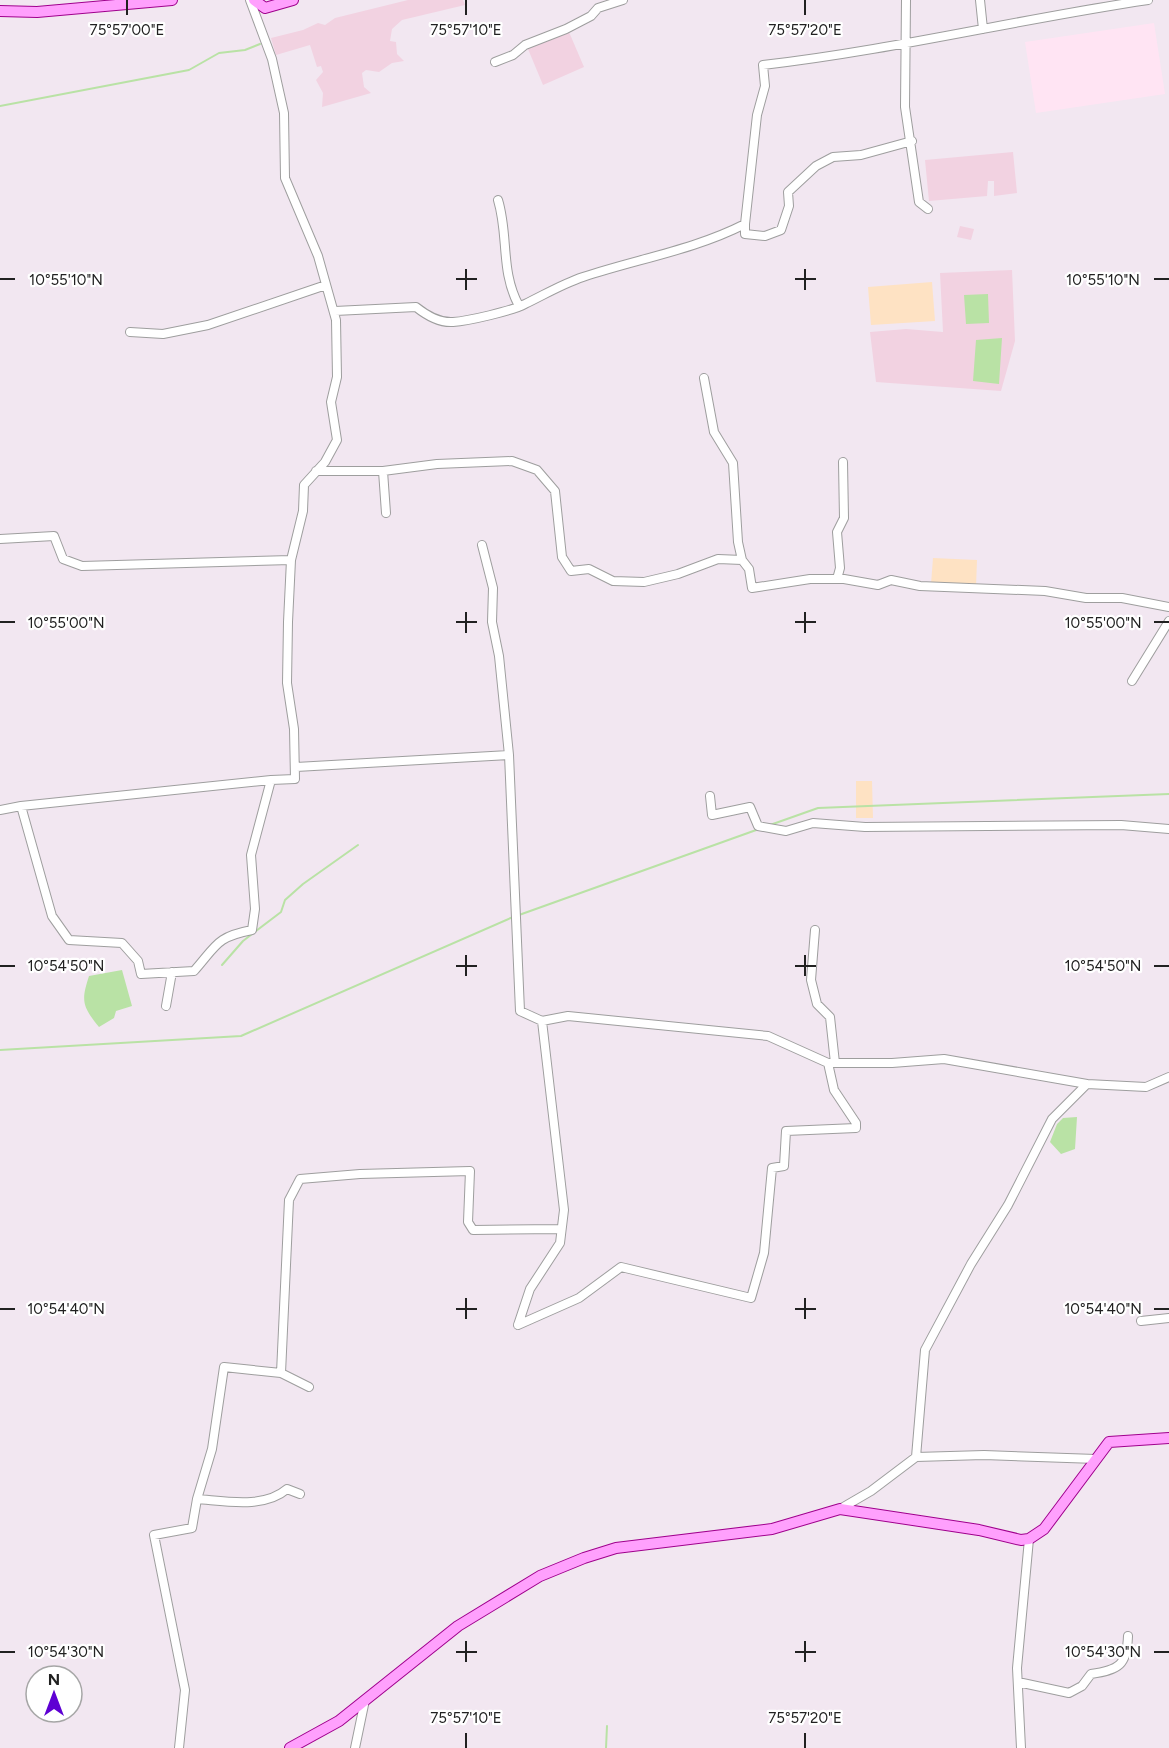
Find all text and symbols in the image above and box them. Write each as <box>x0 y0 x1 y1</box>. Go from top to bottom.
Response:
text: 75°57'00"E <box>90 21 164 39</box>
text: 75°57'10"E <box>430 21 502 39</box>
text: 75°57'20"E <box>768 21 842 39</box>
text: 10°55'10"N <box>29 271 103 289</box>
text: 10°55'10"N <box>1066 271 1140 289</box>
text: 10°55'00"N <box>27 614 105 632</box>
text: 10°55'00"N <box>1064 614 1142 632</box>
text: 10°54'50"N <box>28 957 104 975</box>
text: 10°54'50"N <box>1065 957 1141 975</box>
text: 10°54'40"N <box>27 1300 105 1318</box>
text: 10°54'40"N <box>1064 1300 1142 1318</box>
text: 10°54'30"N <box>28 1643 104 1661</box>
text: 10°54'30"N <box>1065 1643 1141 1661</box>
north arrow <box>24 1664 84 1724</box>
text: N <box>48 1670 60 1689</box>
text: 75°57'10"E <box>430 1709 502 1727</box>
text: 75°57'20"E <box>768 1709 842 1727</box>

